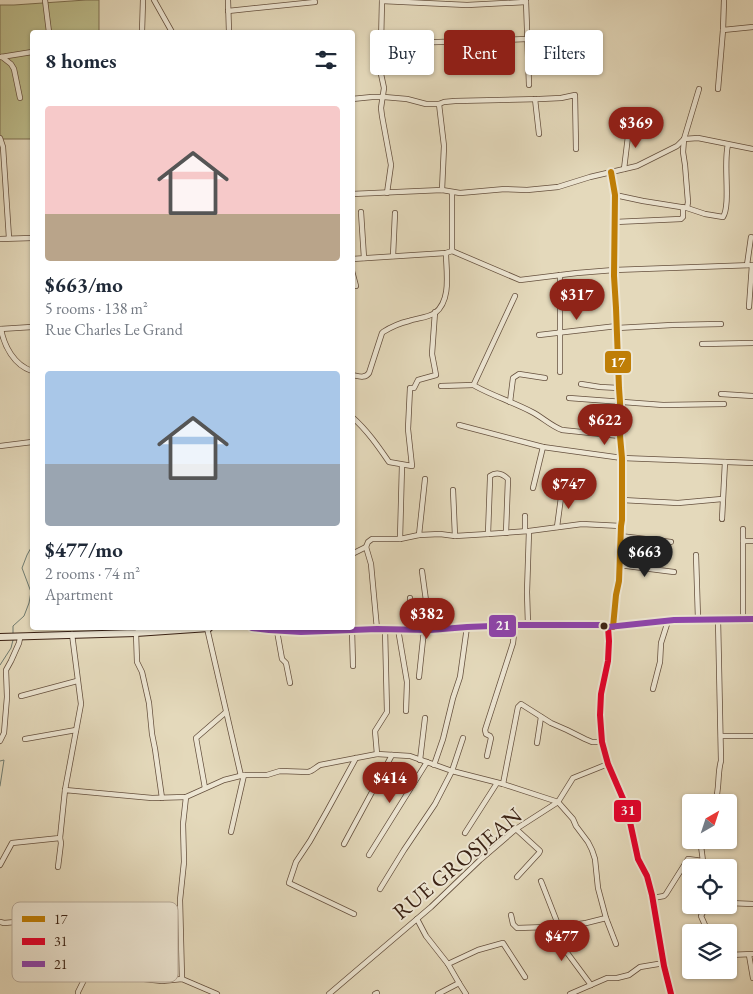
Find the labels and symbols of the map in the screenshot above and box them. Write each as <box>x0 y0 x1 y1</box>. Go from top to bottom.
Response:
pin: $369 <box>606 106 666 149</box>
pin: $317 <box>547 278 607 321</box>
line badge: 17 <box>604 350 632 374</box>
text: 17 <box>611 353 626 371</box>
pin: $622 <box>575 404 635 446</box>
pin: $747 <box>539 468 599 510</box>
pin: $663 <box>615 536 675 578</box>
pin: $382 <box>397 598 457 640</box>
line badge: 21 <box>488 614 517 638</box>
text: 21 <box>496 616 510 634</box>
unlabelled marker <box>599 621 609 631</box>
pin: $414 <box>360 762 420 804</box>
north arrow <box>682 794 738 849</box>
line badge: 31 <box>613 799 642 823</box>
street label: RUE GROSJEAN <box>387 800 528 926</box>
text: 31 <box>621 801 635 819</box>
legend <box>12 902 178 982</box>
text: 17 <box>54 910 68 928</box>
pin: $477 <box>532 920 592 962</box>
text: 31 <box>54 932 67 950</box>
text: 21 <box>54 955 67 973</box>

